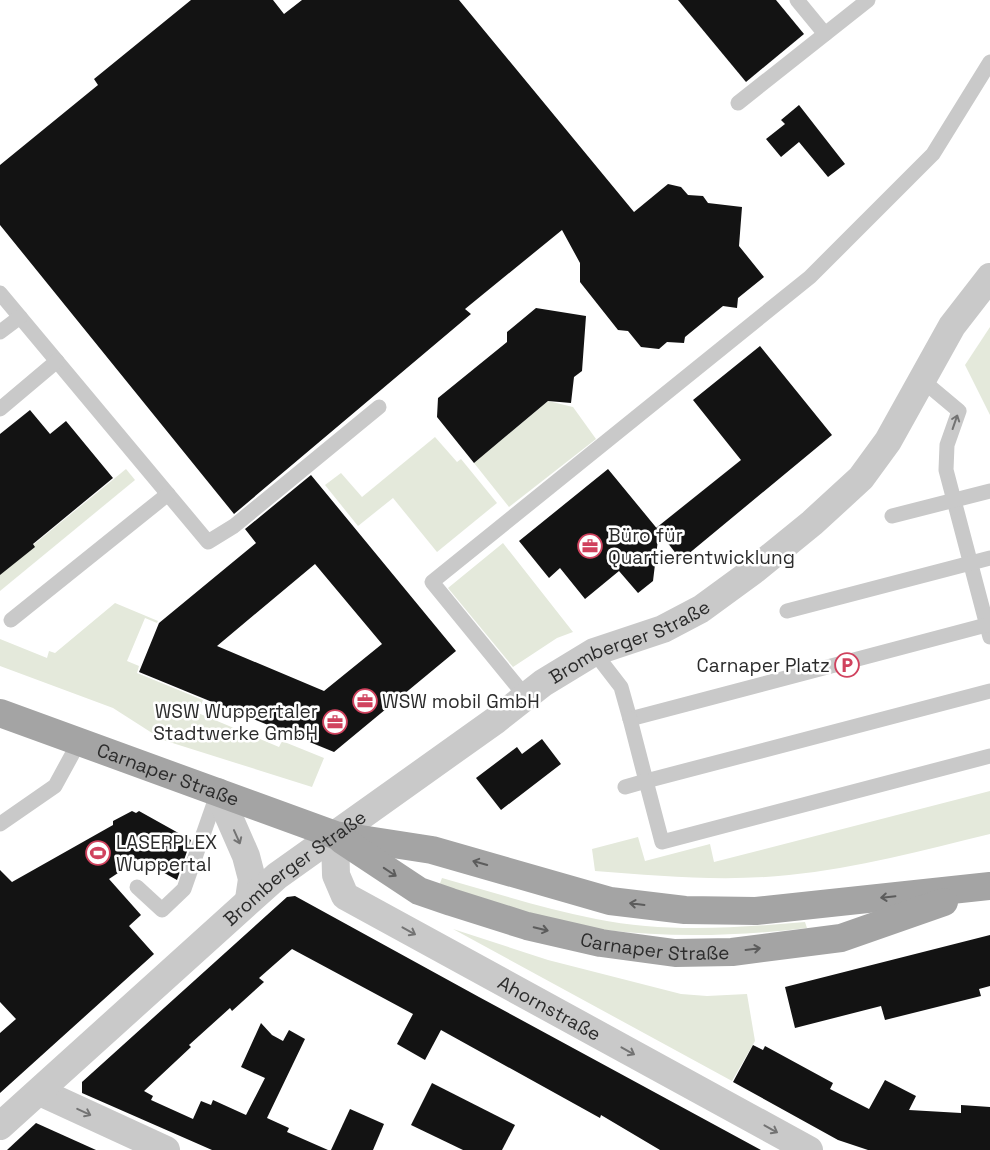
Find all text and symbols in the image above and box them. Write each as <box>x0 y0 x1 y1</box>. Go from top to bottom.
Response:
one-way arrow <box>951 415 960 431</box>
place label: Büro für Quartierentwicklung <box>608 523 795 570</box>
office icon: Büro für Quartierentwicklung <box>577 533 603 559</box>
street label: Bromberger Straße <box>544 594 715 689</box>
parking icon: Carnaper Platz <box>834 652 860 678</box>
place label: Carnaper Platz <box>697 653 830 678</box>
office icon: WSW mobil GmbH <box>352 688 378 714</box>
place label: WSW mobil GmbH <box>382 689 540 714</box>
place label: WSW Wuppertaler Stadtwerke GmbH <box>153 699 318 746</box>
office icon: WSW Wuppertaler Stadtwerke GmbH <box>322 709 348 735</box>
street label: Carnaper Straße <box>94 737 243 812</box>
street label: Bromberger Straße <box>218 804 371 931</box>
one-way arrow <box>233 829 243 844</box>
place label: LASERPLEX Wuppertal <box>116 830 217 877</box>
sports icon: LASERPLEX Wuppertal <box>85 840 111 866</box>
one-way arrow <box>472 858 488 868</box>
one-way arrow <box>383 866 397 877</box>
one-way arrow <box>881 892 897 902</box>
one-way arrow <box>629 899 645 909</box>
one-way arrow <box>532 925 548 934</box>
street label: Carnaper Straße <box>578 926 730 966</box>
one-way arrow <box>401 927 416 937</box>
one-way arrow <box>745 944 761 954</box>
street label: Ahornstraße <box>494 970 605 1046</box>
one-way arrow <box>621 1047 635 1057</box>
one-way arrow <box>76 1108 91 1117</box>
one-way arrow <box>763 1125 778 1135</box>

